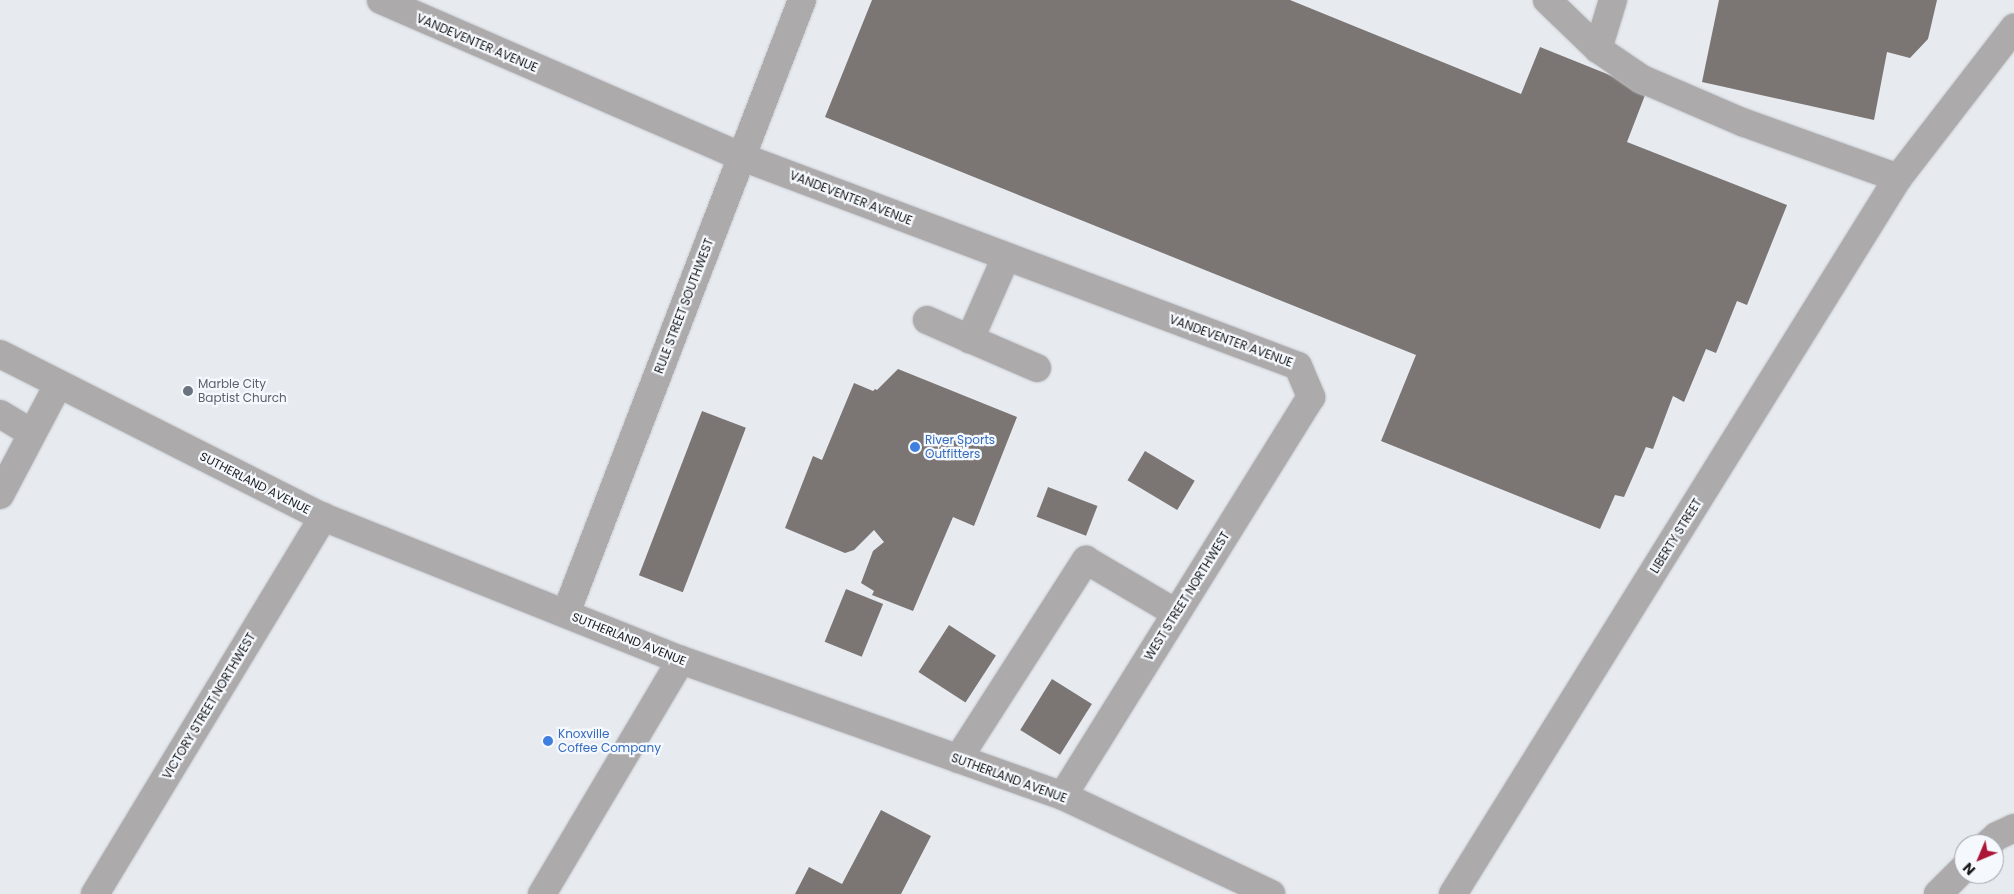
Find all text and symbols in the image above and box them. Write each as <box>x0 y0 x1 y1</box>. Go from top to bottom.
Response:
street label: VANDEVENTER AVENUE <box>414 11 540 75</box>
street label: VANDEVENTER AVENUE <box>788 168 914 228</box>
street label: RULE STREET SOUTHWEST <box>652 236 716 376</box>
street label: VANDEVENTER AVENUE <box>1167 312 1295 370</box>
place label: Marble City Baptist Church <box>198 377 287 405</box>
marker: Marble City Baptist Church <box>182 385 194 397</box>
place label: River Sports Outfitters <box>925 433 995 461</box>
marker: River Sports Outfitters <box>909 441 921 453</box>
street label: SUTHERLAND AVENUE <box>197 449 313 517</box>
street label: LIBERTY STREET <box>1647 496 1705 576</box>
street label: WEST STREET NORTHWEST <box>1141 529 1233 663</box>
street label: SUTHERLAND AVENUE <box>570 610 688 668</box>
street label: VICTORY STREET NORTHWEST <box>160 630 258 782</box>
place label: Knoxville Coffee Company <box>558 727 661 755</box>
marker: Knoxville Coffee Company <box>542 735 554 747</box>
street label: SUTHERLAND AVENUE <box>949 750 1069 806</box>
north arrow <box>1954 834 2004 884</box>
text: N <box>1958 858 1980 880</box>

